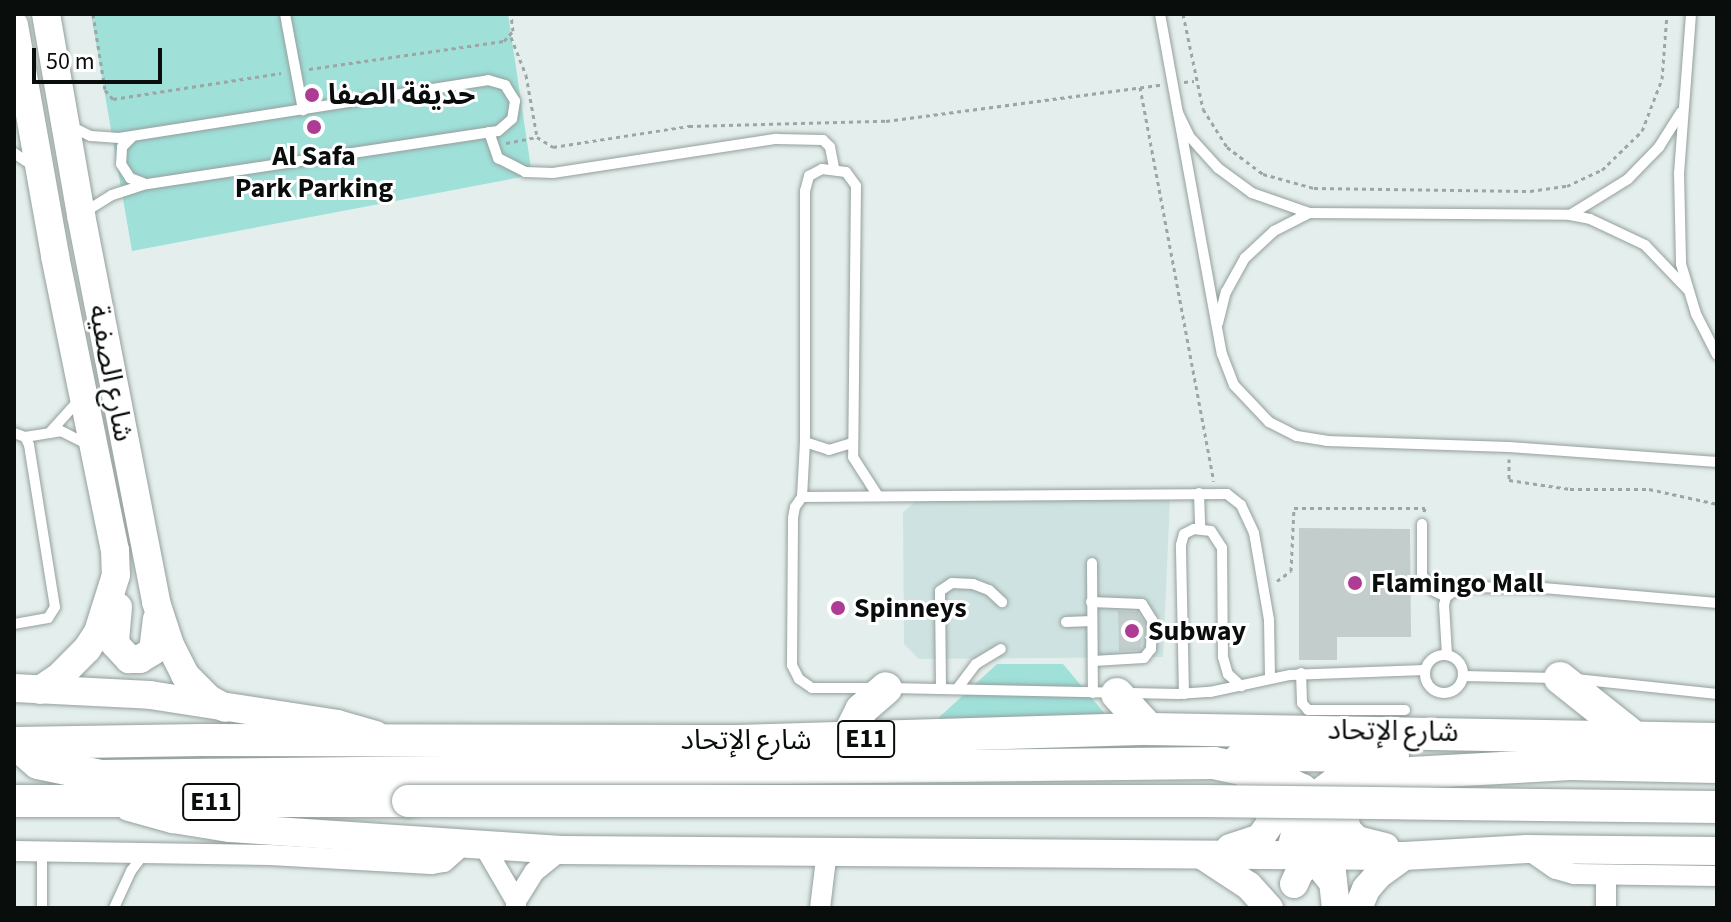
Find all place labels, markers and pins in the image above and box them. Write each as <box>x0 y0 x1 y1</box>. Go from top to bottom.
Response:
place label: حديقة الصفا <box>328 78 475 112</box>
marker: حديقة الصفا <box>303 86 321 104</box>
marker: Al Safa Park Parking <box>305 118 323 136</box>
place label: Al Safa Park Parking <box>235 139 393 205</box>
place label: Flamingo Mall <box>1371 566 1544 600</box>
marker: Flamingo Mall <box>1346 574 1364 592</box>
place label: Spinneys <box>854 591 967 625</box>
marker: Spinneys <box>829 599 847 617</box>
place label: Subway <box>1148 614 1246 648</box>
marker: Subway <box>1123 622 1141 640</box>

